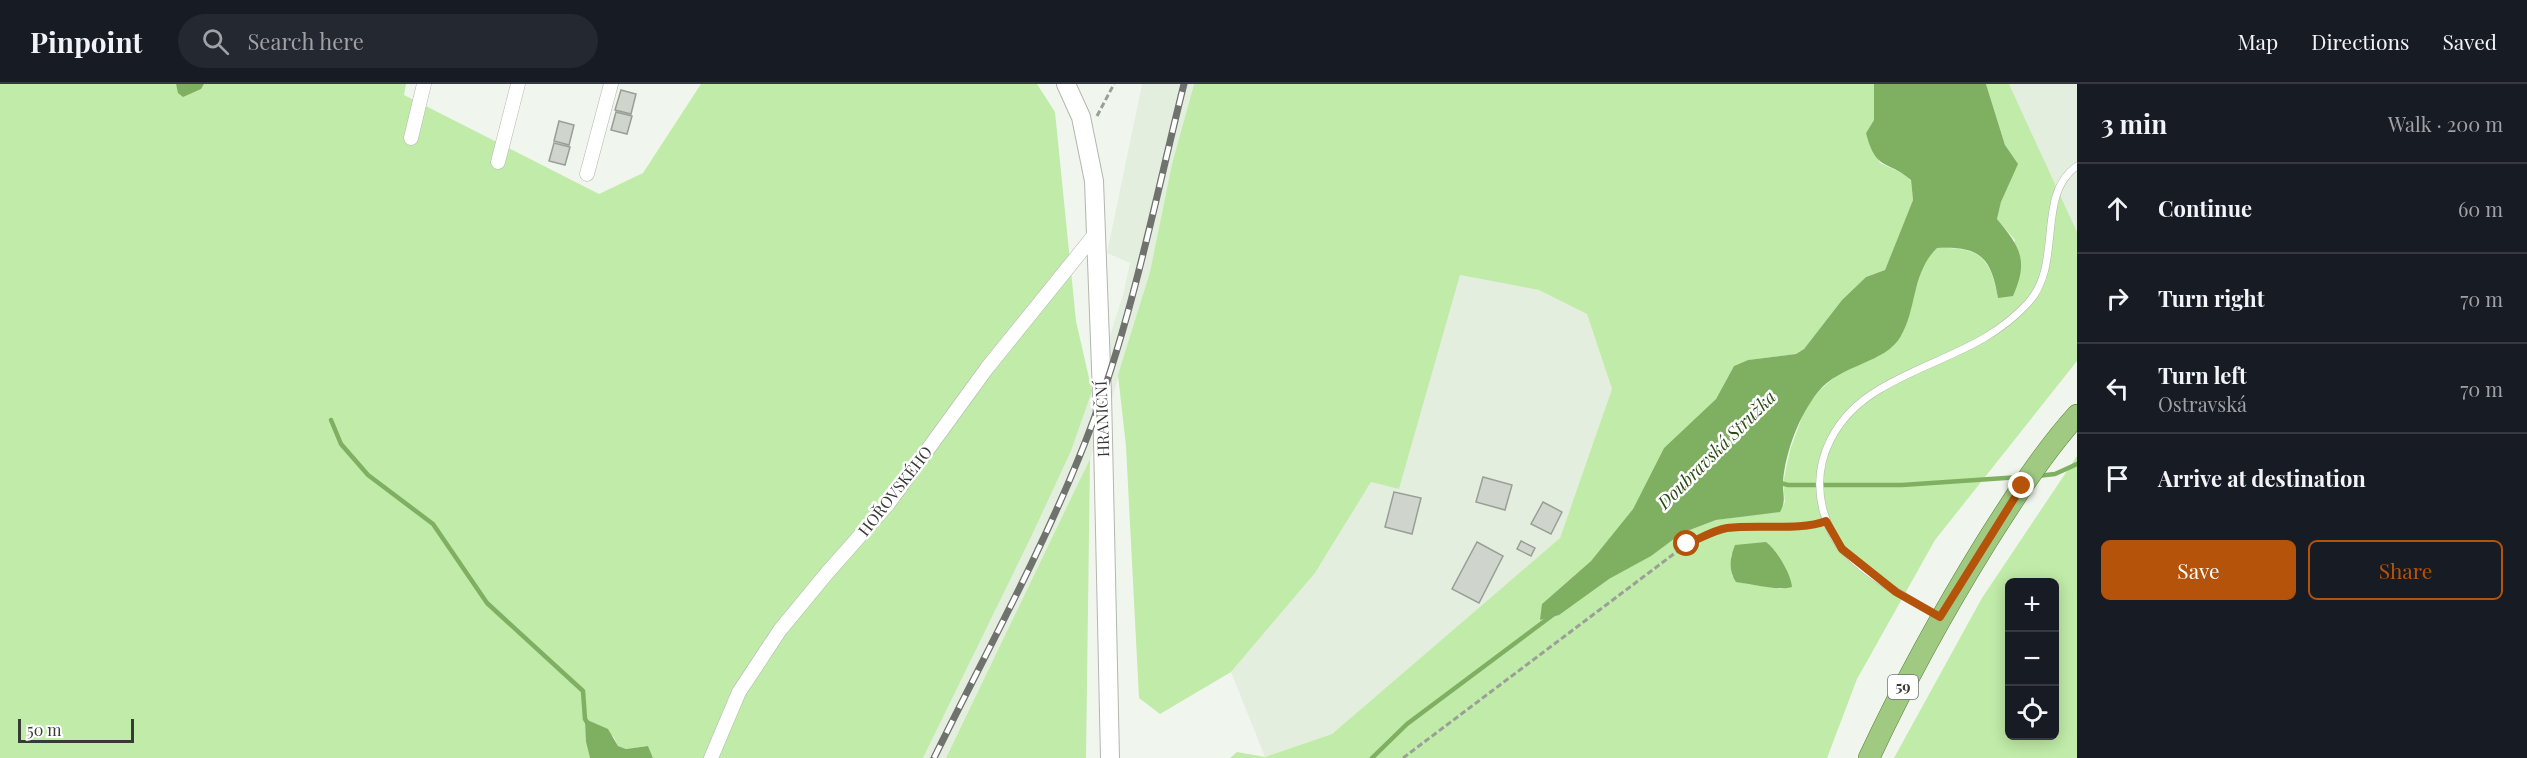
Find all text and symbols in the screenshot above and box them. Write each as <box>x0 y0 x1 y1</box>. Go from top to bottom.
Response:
search box <box>178 14 598 68</box>
text: Pinpoint <box>30 23 142 60</box>
icon: search <box>199 25 232 58</box>
text: Search here <box>247 26 364 56</box>
text: Map <box>2237 27 2278 55</box>
text: Directions <box>2311 27 2409 55</box>
text: Saved <box>2442 27 2497 55</box>
text: 3 min <box>2101 106 2167 141</box>
text: Walk · 200 m <box>2388 110 2503 137</box>
icon: ahead <box>2101 192 2134 225</box>
text: Continue <box>2158 193 2252 223</box>
text: 60 m <box>2458 195 2503 222</box>
icon: right <box>2101 282 2134 315</box>
text: Turn right <box>2158 283 2264 313</box>
text: 70 m <box>2460 285 2503 312</box>
text: Turn left <box>2158 360 2247 390</box>
icon: left <box>2101 372 2134 405</box>
text: 70 m <box>2460 375 2503 402</box>
street label: HRANIČNÍ <box>1090 380 1113 458</box>
water label: Doubravská Stružka <box>1651 385 1781 514</box>
text: Ostravská <box>2158 390 2247 417</box>
street label: HOŘOVSKÉHO <box>853 441 936 540</box>
icon: arrive <box>2101 462 2134 495</box>
text: Arrive at destination <box>2158 463 2366 493</box>
route end <box>2008 472 2034 498</box>
route start <box>1673 530 1699 556</box>
button: Save <box>2101 540 2296 600</box>
button: Share <box>2308 540 2503 600</box>
map controls <box>2005 578 2059 740</box>
button: + <box>2005 578 2059 632</box>
button: − <box>2005 632 2059 686</box>
road number: 59 <box>1888 675 1918 699</box>
button: locate <box>2005 686 2059 740</box>
scale bar <box>18 716 134 744</box>
text: 50 m <box>27 719 61 740</box>

